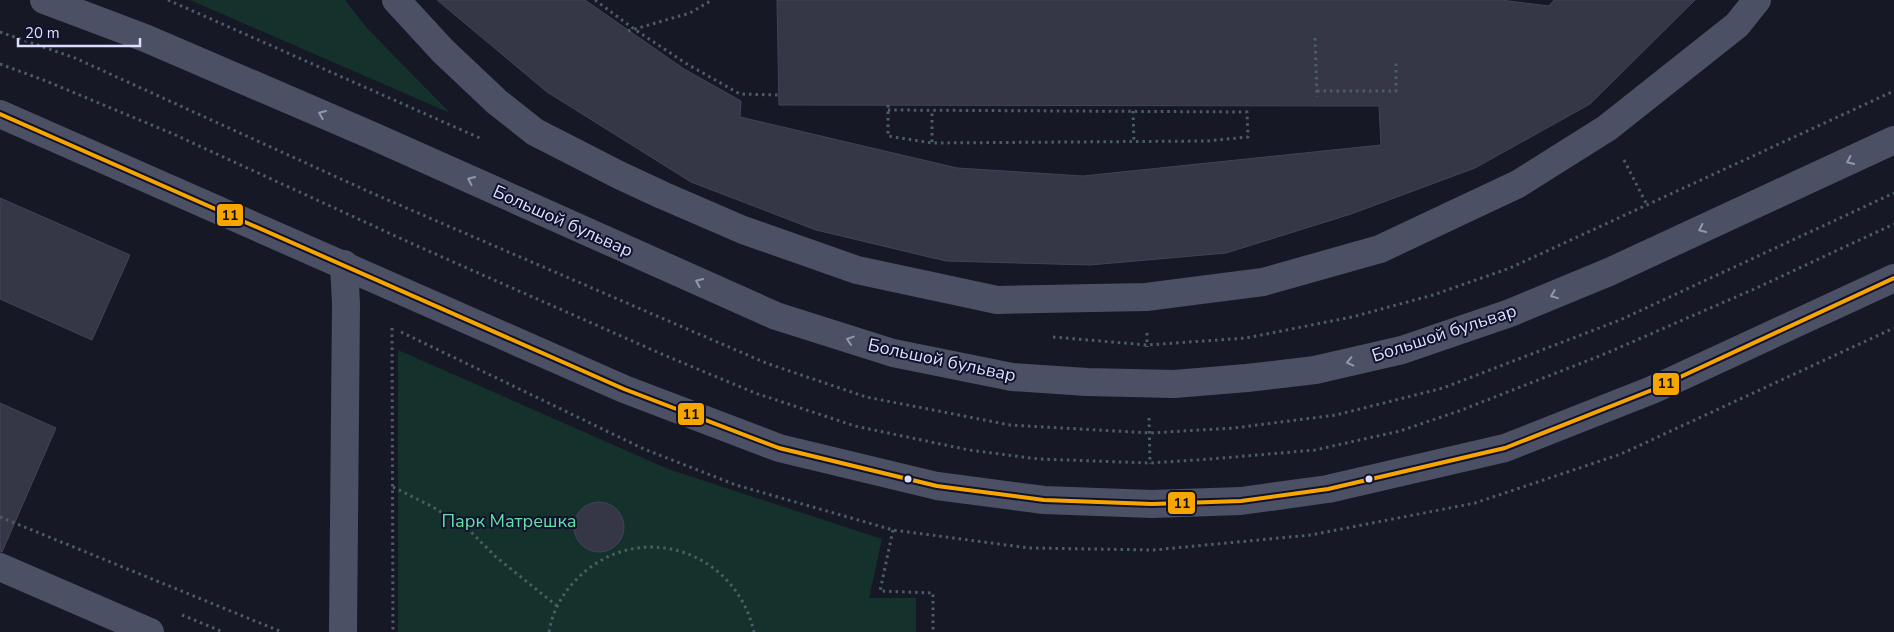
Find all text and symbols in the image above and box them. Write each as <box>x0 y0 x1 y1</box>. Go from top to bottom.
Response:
scale bar <box>18 15 140 47</box>
text: 20 m <box>25 23 60 43</box>
one-way arrow <box>318 110 327 121</box>
one-way arrow <box>1846 155 1855 165</box>
one-way arrow <box>467 176 476 186</box>
street label: Большой бульвар <box>489 179 637 263</box>
line badge: 11 <box>216 203 244 227</box>
text: 11 <box>222 206 238 225</box>
one-way arrow <box>1698 223 1707 234</box>
one-way arrow <box>695 277 704 288</box>
one-way arrow <box>1550 288 1559 299</box>
street label: Большой бульвар <box>1369 298 1519 368</box>
street label: Большой бульвар <box>866 333 1018 387</box>
one-way arrow <box>847 335 855 345</box>
one-way arrow <box>1345 356 1354 367</box>
line badge: 11 <box>1652 372 1680 396</box>
text: 11 <box>1658 374 1674 393</box>
line badge: 11 <box>677 402 705 426</box>
text: 11 <box>683 405 699 424</box>
unlabelled marker <box>903 474 913 484</box>
unlabelled marker <box>1364 474 1374 484</box>
line badge: 11 <box>1167 491 1196 515</box>
text: 11 <box>1174 494 1190 513</box>
park label: Парк Матрешка <box>441 509 577 533</box>

